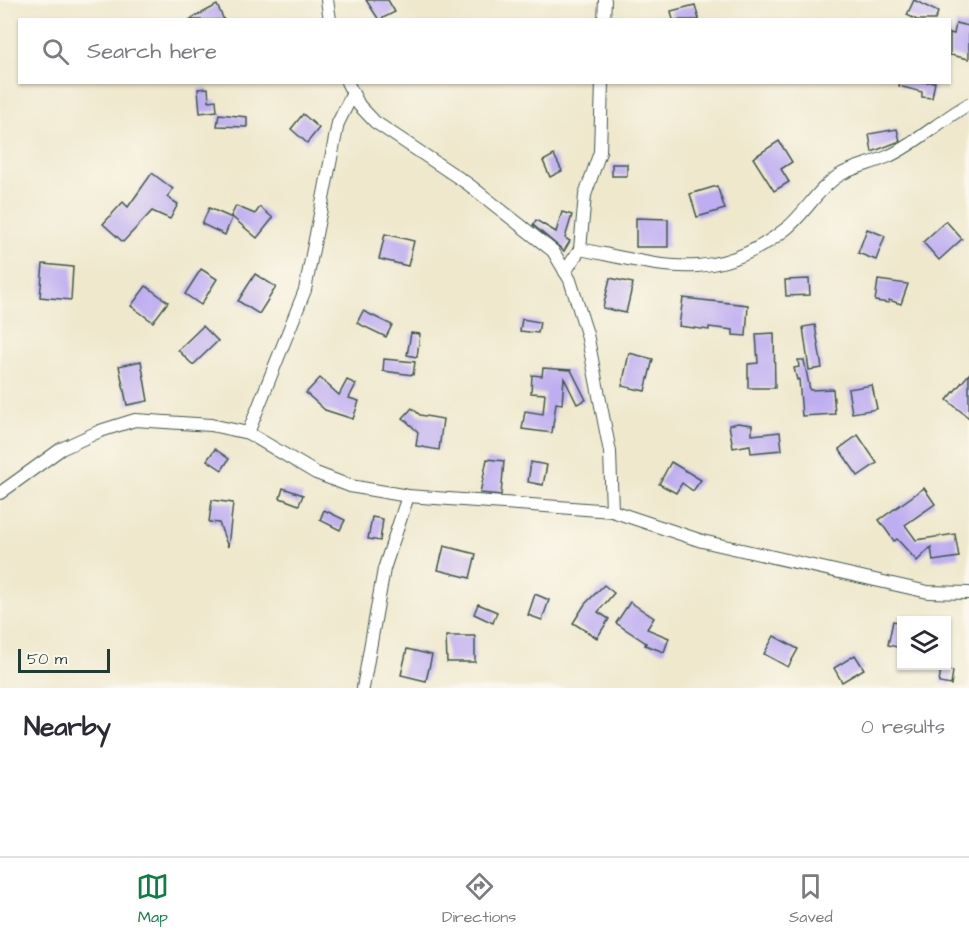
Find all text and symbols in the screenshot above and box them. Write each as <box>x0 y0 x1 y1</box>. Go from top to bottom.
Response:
search box <box>18 18 951 84</box>
icon: search <box>39 35 72 68</box>
text: Search here <box>87 36 217 67</box>
map controls <box>897 616 951 670</box>
button: layers <box>897 616 951 670</box>
scale bar <box>18 646 110 674</box>
text: 50 m <box>27 648 67 670</box>
text: Nearby <box>24 709 111 745</box>
text: 0 results <box>861 713 945 741</box>
tab: Map <box>136 870 169 928</box>
tab: Directions <box>442 870 516 928</box>
tab: Saved <box>789 870 833 928</box>

